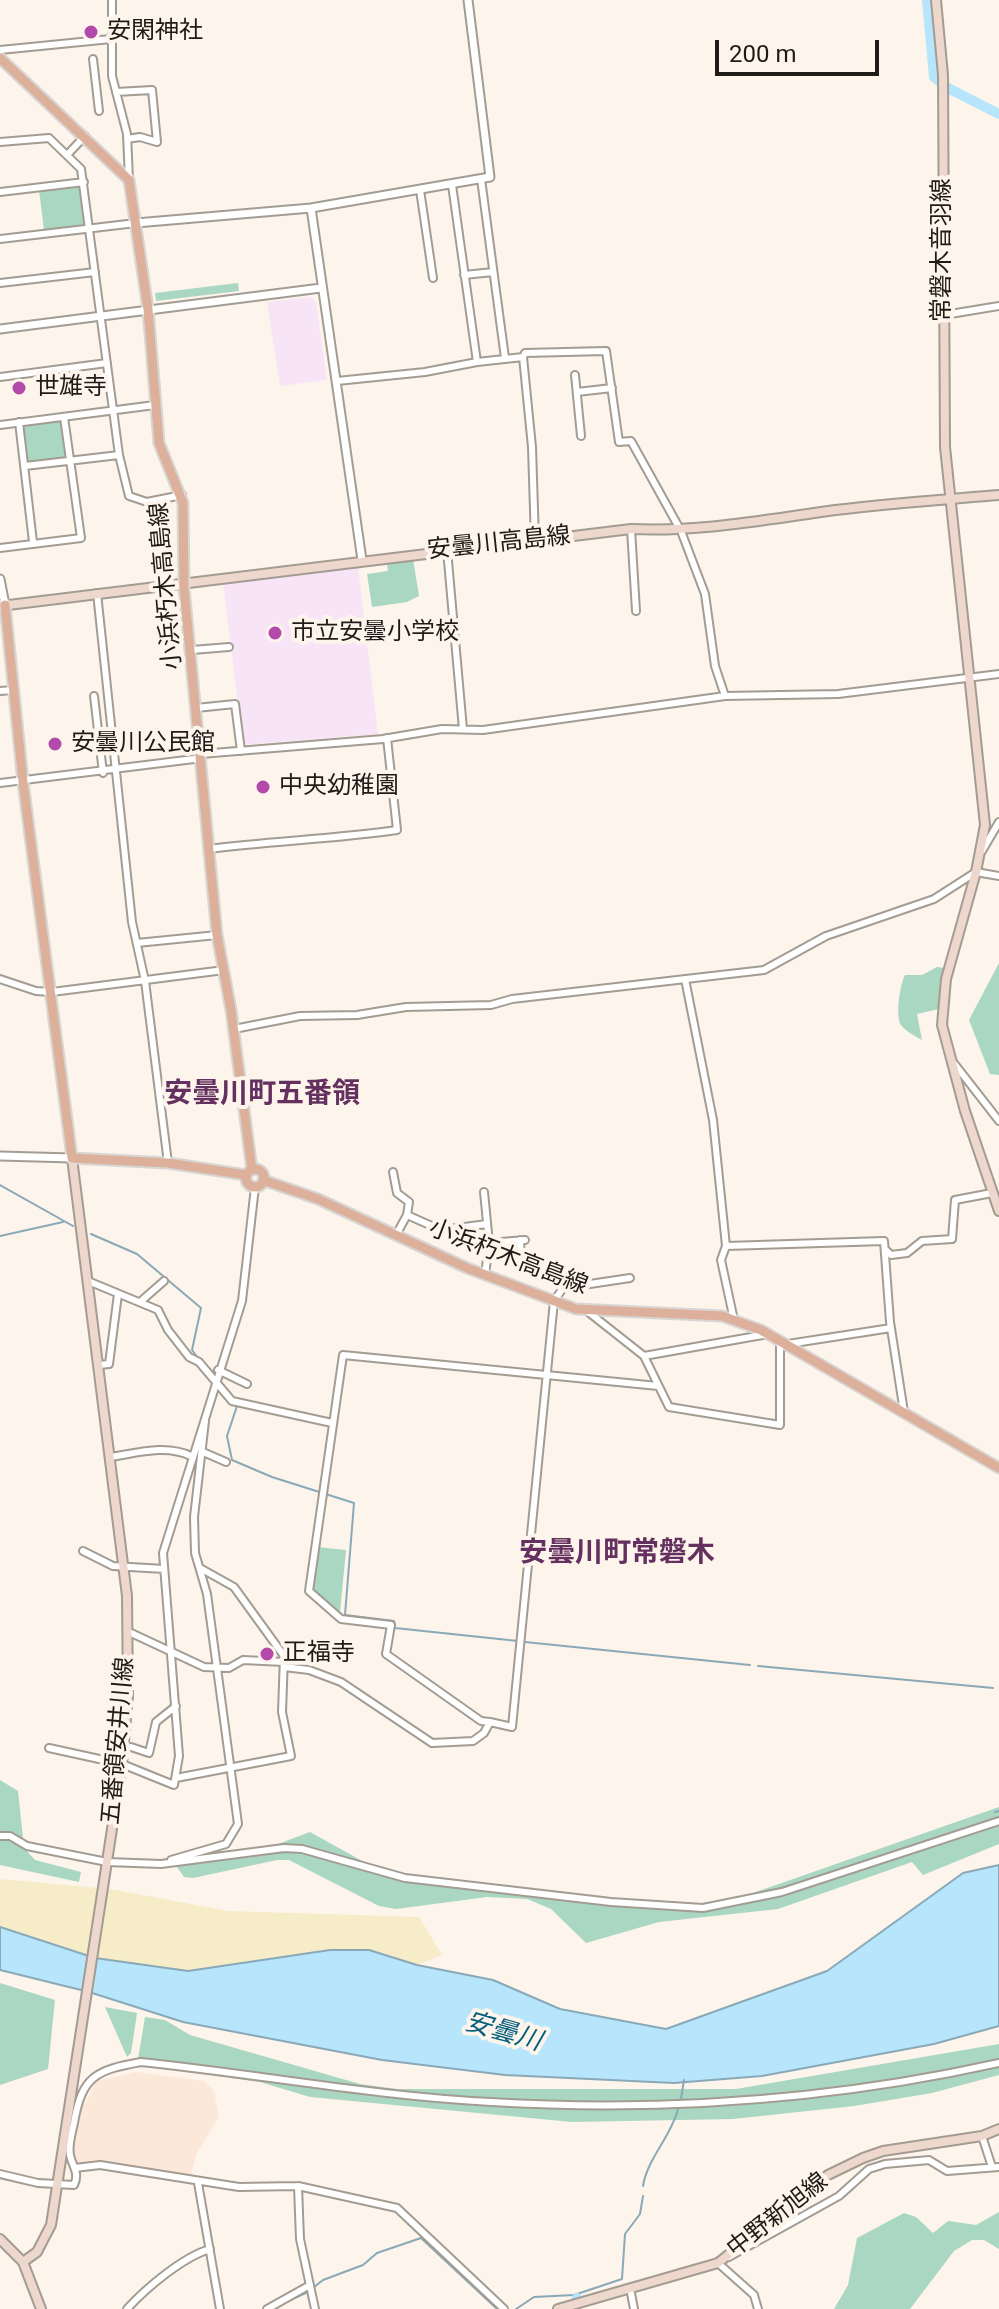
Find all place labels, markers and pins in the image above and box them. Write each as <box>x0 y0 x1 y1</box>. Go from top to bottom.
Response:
place label: 安閑神社 <box>107 18 203 46</box>
marker: 安閑神社 <box>82 23 100 41</box>
place label: 世雄寺 <box>35 374 107 402</box>
marker: 世雄寺 <box>10 379 28 397</box>
place label: 市立安曇小学校 <box>291 619 459 647</box>
marker: 市立安曇小学校 <box>266 624 284 642</box>
place label: 安曇川公民館 <box>71 730 215 758</box>
marker: 安曇川公民館 <box>46 735 64 753</box>
place label: 中央幼稚園 <box>279 773 399 801</box>
marker: 中央幼稚園 <box>254 778 272 796</box>
place label: 正福寺 <box>283 1640 355 1668</box>
marker: 正福寺 <box>258 1645 276 1663</box>

